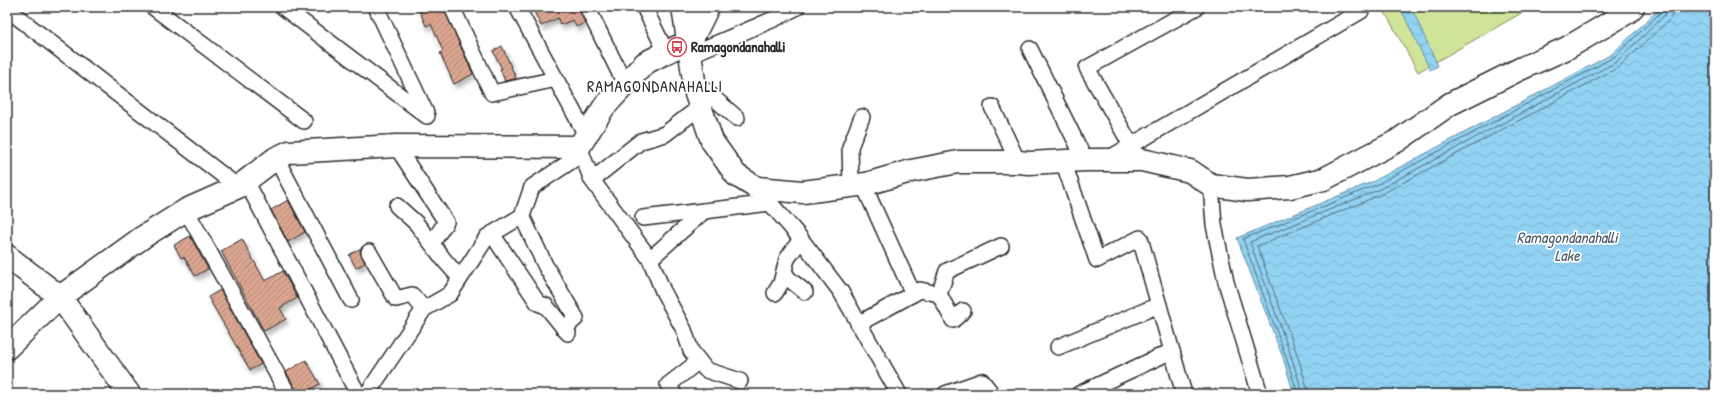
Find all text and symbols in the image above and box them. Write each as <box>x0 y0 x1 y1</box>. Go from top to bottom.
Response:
bus stop icon: Ramagondanahalli <box>666 36 688 58</box>
place label: Ramagondanahalli <box>691 36 786 58</box>
district label: RAMAGONDANAHALLI <box>587 75 723 97</box>
water label: Ramagondanahalli Lake <box>1517 226 1619 266</box>

